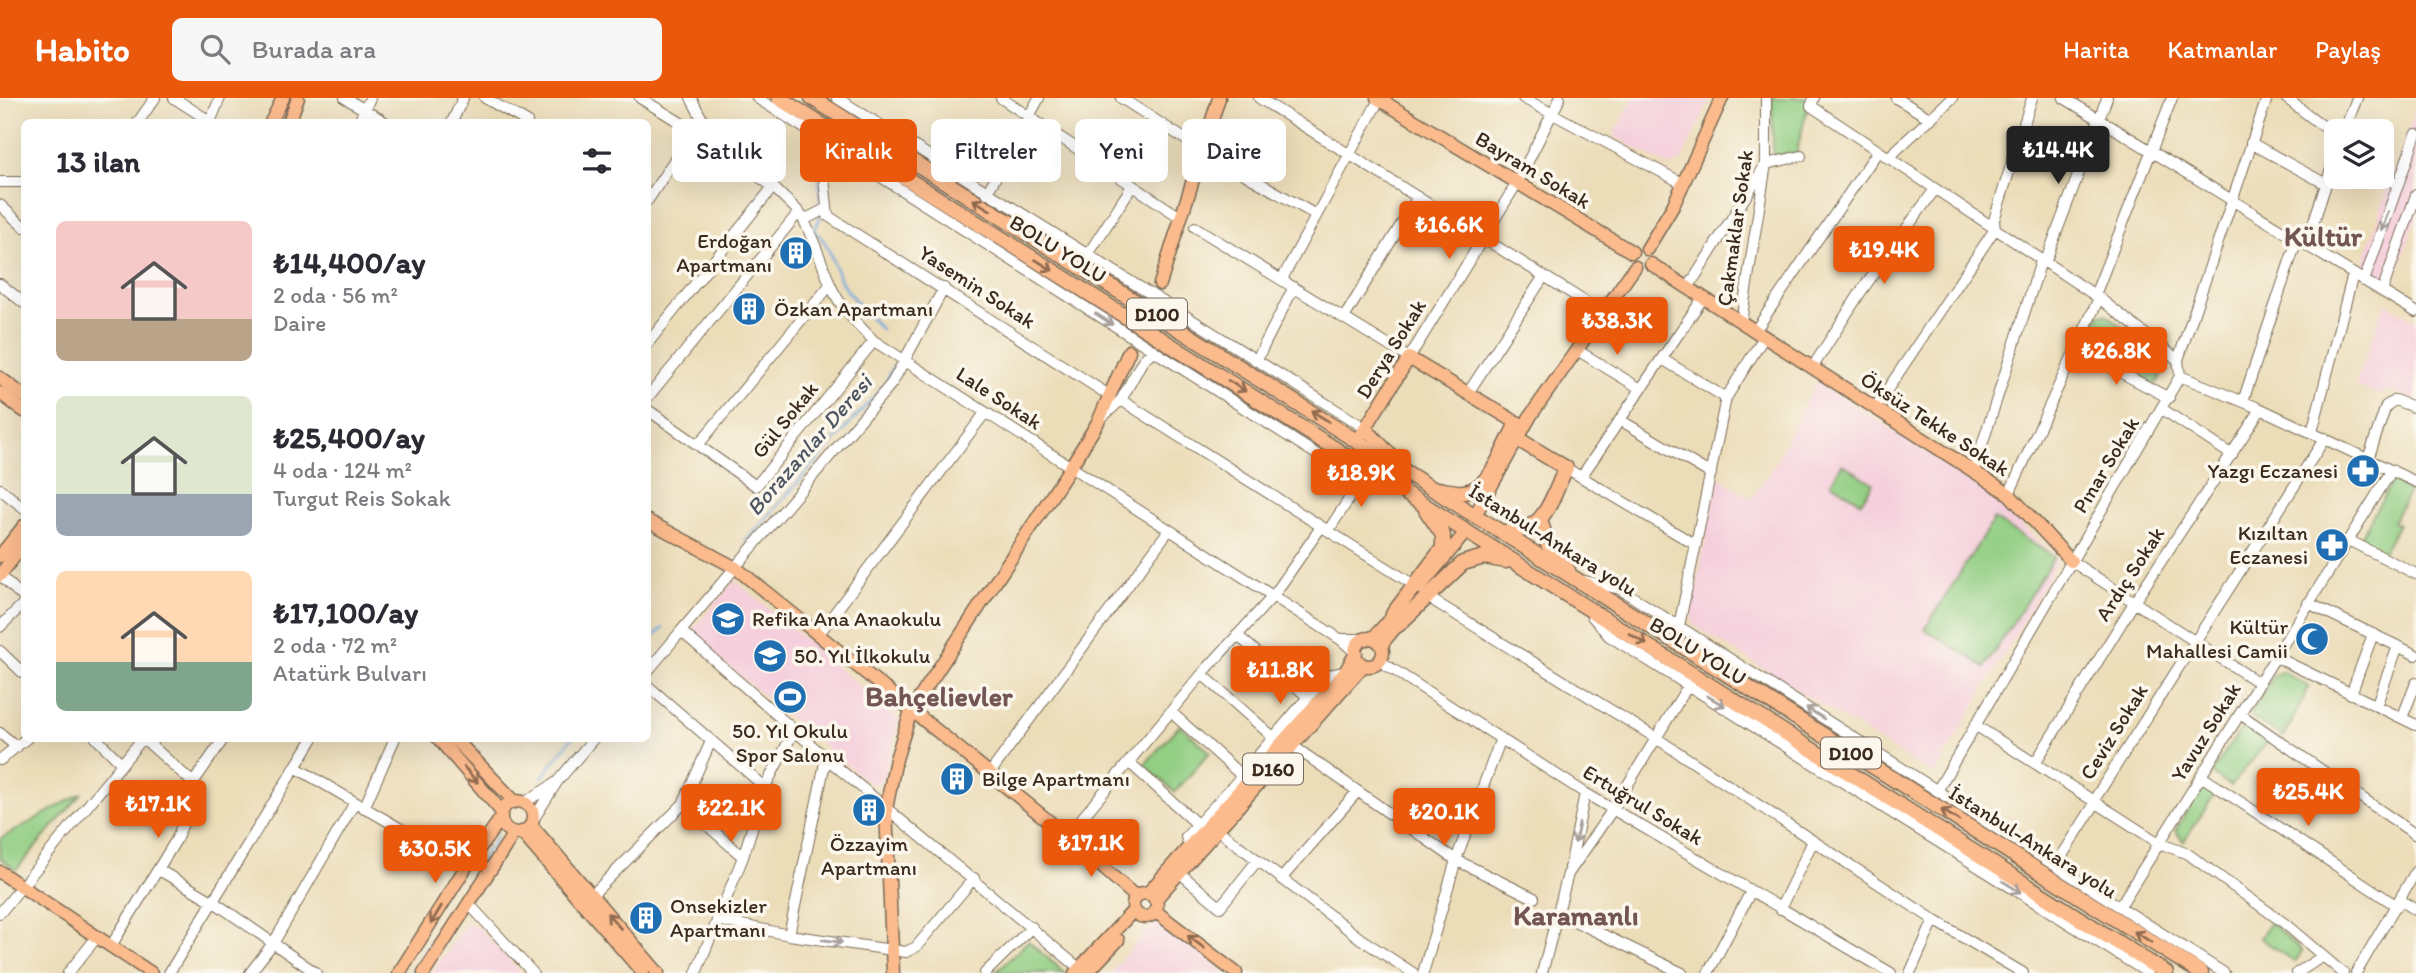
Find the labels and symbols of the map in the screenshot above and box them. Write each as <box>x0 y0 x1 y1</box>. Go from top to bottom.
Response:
street label: Bayram Sokak <box>1471 125 1596 214</box>
pin: ₺14.4K <box>2001 126 2115 186</box>
street label: Çakmaklar Sokak <box>1711 148 1758 308</box>
one-way arrow <box>973 197 992 212</box>
pin: ₺16.6K <box>1392 202 1506 261</box>
street label: BOLU YOLU <box>1005 209 1111 288</box>
one-way arrow <box>2378 210 2391 232</box>
district label: Kültür <box>2284 219 2363 253</box>
pin: ₺19.4K <box>1827 226 1941 286</box>
place label: Erdoğan Apartmanı <box>676 228 772 277</box>
building icon: Erdoğan Apartmanı <box>777 234 815 272</box>
street label: Yasemin Sokak <box>914 240 1041 334</box>
one-way arrow <box>1034 259 1054 273</box>
building icon: Özkan Apartmanı <box>730 290 768 328</box>
street label: Derya Sokak <box>1350 294 1431 403</box>
place label: Özkan Apartmanı <box>774 296 933 321</box>
road number: D100 <box>1127 298 1187 330</box>
pin: ₺38.3K <box>1560 298 1674 357</box>
one-way arrow <box>1094 312 1114 326</box>
pin: ₺26.8K <box>2059 328 2173 387</box>
street label: Lale Sokak <box>952 361 1047 435</box>
street label: Öksüz Tekke Sokak <box>1856 366 2015 481</box>
water label: Borazanlar Deresi <box>740 367 879 521</box>
street label: Gül Sokak <box>746 376 823 463</box>
one-way arrow <box>1226 380 1246 394</box>
one-way arrow <box>1311 409 1331 423</box>
street label: Pınar Sokak <box>2067 412 2144 517</box>
pin: ₺18.9K <box>1304 450 1418 509</box>
pharmacy icon: Yazgı Eczanesi <box>2344 452 2382 490</box>
place label: Yazgı Eczanesi <box>2208 458 2338 483</box>
street label: İstanbul-Ankara yolu <box>1465 478 1642 602</box>
place label: Kızıltan Eczanesi <box>2230 520 2308 569</box>
street label: Ardıç Sokak <box>2090 522 2169 626</box>
pharmacy icon: Kızıltan Eczanesi <box>2313 526 2351 564</box>
school or university icon: Refika Ana Anaokulu <box>709 600 747 638</box>
place label: Refika Ana Anaokulu <box>752 606 942 631</box>
street label: BOLU YOLU <box>1645 611 1751 690</box>
place label: Kültür Mahallesi Camii <box>2146 614 2289 663</box>
mosque icon: Kültür Mahallesi Camii <box>2293 620 2331 658</box>
one-way arrow <box>1627 632 1647 646</box>
school or university icon: 50. Yıl İlkokulu <box>751 637 789 675</box>
place label: 50. Yıl İlkokulu <box>794 643 931 668</box>
pin: ₺11.8K <box>1223 646 1337 706</box>
sports icon: 50. Yıl Okulu Spor Salonu <box>771 678 809 716</box>
street label: Yavuz Sokak <box>2165 678 2246 786</box>
district label: Bahçelievler <box>865 679 1013 713</box>
street label: Ceviz Sokak <box>2074 679 2153 784</box>
one-way arrow <box>1706 695 1726 709</box>
one-way arrow <box>1806 705 1825 720</box>
place label: 50. Yıl Okulu Spor Salonu <box>732 718 848 767</box>
road number: D100 <box>1821 738 1881 768</box>
road number: D160 <box>1243 754 1303 784</box>
street label: Ertuğrul Sokak <box>1579 759 1708 850</box>
building icon: Bilge Apartmanı <box>938 760 976 798</box>
one-way arrow <box>462 766 479 783</box>
place label: Bilge Apartmanı <box>982 766 1130 791</box>
pin: ₺25.4K <box>2251 768 2365 828</box>
pin: ₺17.1K <box>101 780 215 840</box>
street label: İstanbul-Ankara yolu <box>1945 780 2122 904</box>
pin: ₺22.1K <box>674 784 788 844</box>
pin: ₺20.1K <box>1387 788 1501 848</box>
building icon: Özzayim Apartmanı <box>850 791 888 829</box>
one-way arrow <box>1941 808 1961 822</box>
pin: ₺17.1K <box>1034 820 1148 879</box>
one-way arrow <box>1569 821 1583 844</box>
pin: ₺30.5K <box>378 826 492 885</box>
place label: Özzayim Apartmanı <box>821 831 917 880</box>
one-way arrow <box>2002 881 2022 895</box>
place label: Onsekizler Apartmanı <box>670 893 767 942</box>
district label: Karamanlı <box>1513 898 1639 932</box>
building icon: Onsekizler Apartmanı <box>627 899 665 937</box>
one-way arrow <box>429 905 443 925</box>
one-way arrow <box>606 913 622 931</box>
one-way arrow <box>2133 929 2153 943</box>
one-way arrow <box>820 935 843 948</box>
one-way arrow <box>1187 935 1206 950</box>

